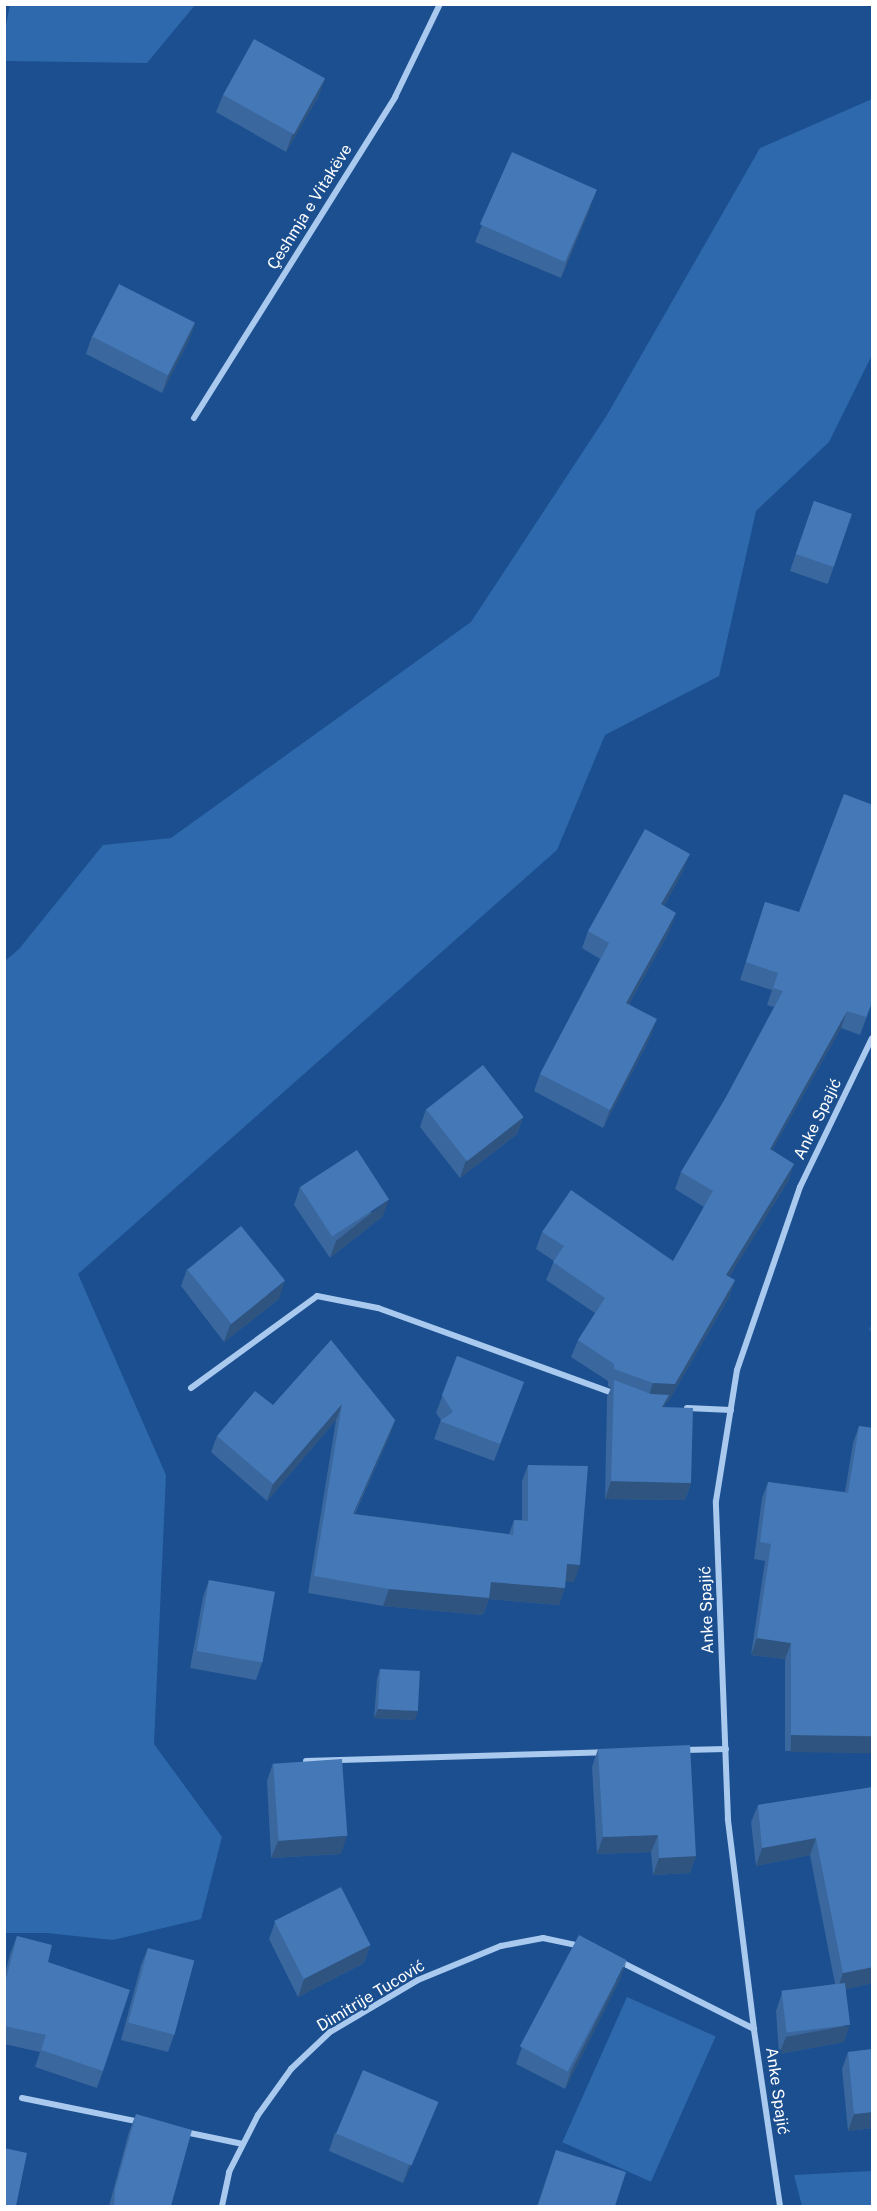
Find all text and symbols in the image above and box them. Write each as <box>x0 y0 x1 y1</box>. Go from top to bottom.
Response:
street label: Çeshmja e Vitakëve <box>263 140 357 274</box>
street label: Anke Spajić <box>790 1075 846 1163</box>
street label: Anke Spajić <box>696 1566 718 1654</box>
street label: Dimitrije Tucović <box>313 1956 429 2036</box>
street label: Anke Spajić <box>761 2046 793 2136</box>

